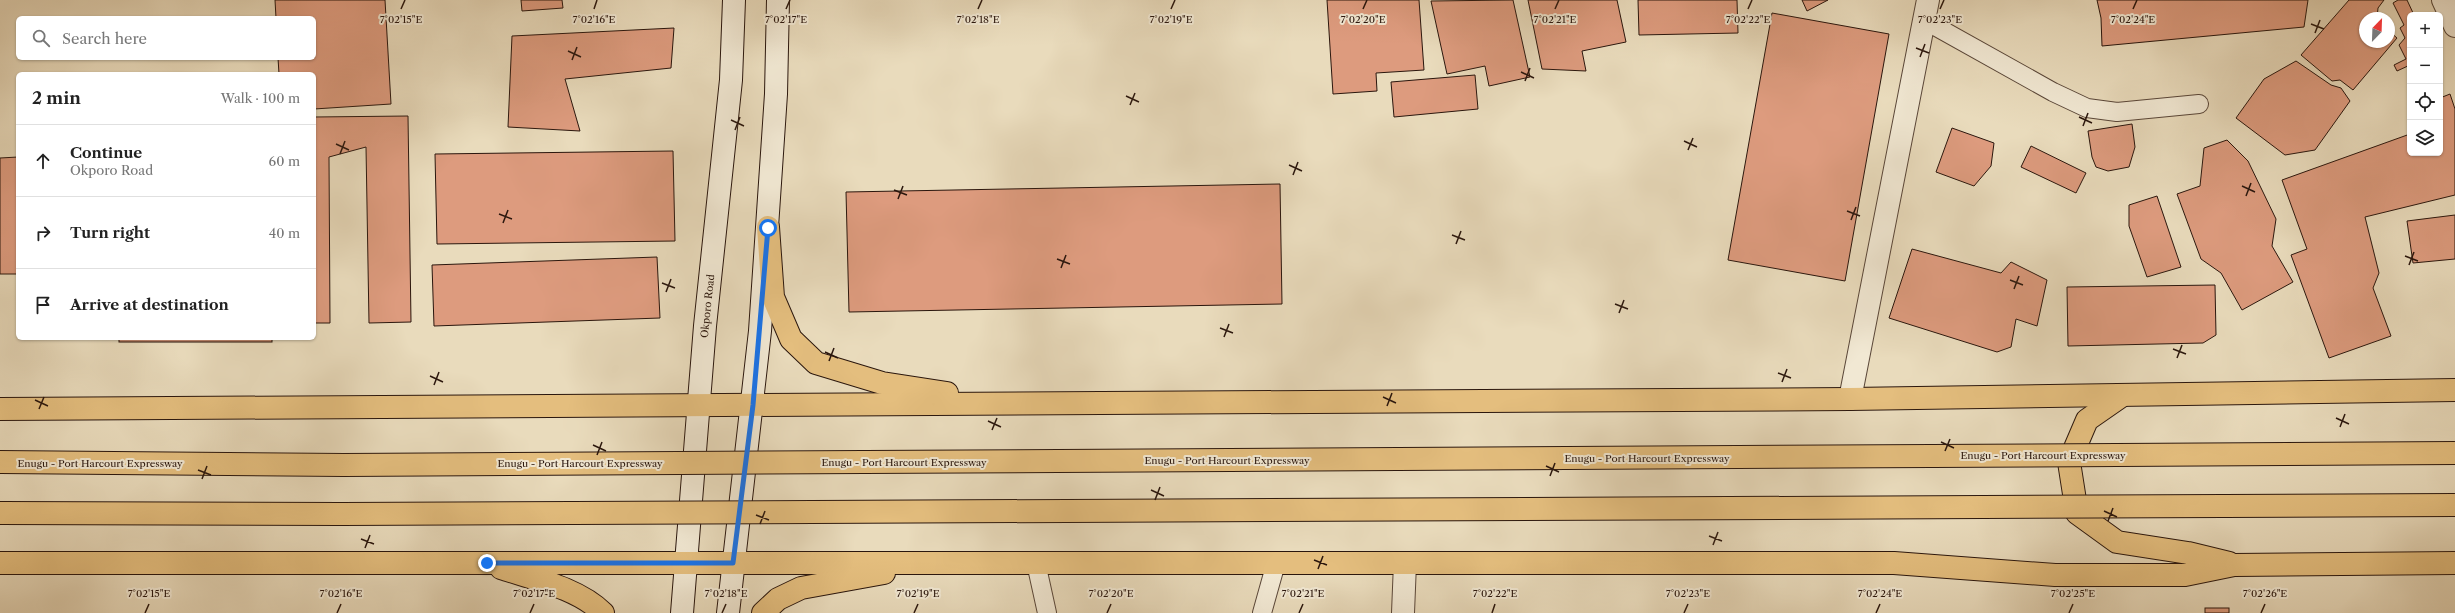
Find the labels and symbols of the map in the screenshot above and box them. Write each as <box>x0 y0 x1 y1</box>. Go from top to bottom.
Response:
north arrow <box>2359 12 2395 48</box>
text: 7°02'15"E <box>380 13 422 26</box>
text: 7°02'16"E <box>573 13 616 26</box>
text: 7°02'17"E <box>765 13 807 26</box>
text: 7°02'18"E <box>956 13 1000 26</box>
text: 7°02'19"E <box>1149 13 1193 26</box>
text: 7°02'20"E <box>1340 13 1386 26</box>
text: 7°02'21"E <box>1534 13 1577 26</box>
text: 7°02'22"E <box>1726 13 1770 26</box>
text: 7°02'23"E <box>1918 13 1962 26</box>
text: 7°02'24"E <box>2111 13 2155 26</box>
route start <box>759 219 777 237</box>
street label: Okporo Road <box>698 274 717 339</box>
street label: Enugu - Port Harcourt Expressway <box>1960 449 2126 462</box>
street label: Enugu - Port Harcourt Expressway <box>1564 452 1730 465</box>
street label: Enugu - Port Harcourt Expressway <box>1144 454 1310 467</box>
street label: Enugu - Port Harcourt Expressway <box>821 456 987 469</box>
street label: Enugu - Port Harcourt Expressway <box>17 457 183 470</box>
street label: Enugu - Port Harcourt Expressway <box>497 457 663 470</box>
route end <box>478 554 496 572</box>
text: 7°02'15"E <box>128 587 170 600</box>
text: 7°02'16"E <box>320 587 363 600</box>
text: 7°02'17"E <box>513 587 555 600</box>
text: 7°02'18"E <box>704 587 748 600</box>
text: 7°02'19"E <box>896 587 940 600</box>
text: 7°02'20"E <box>1088 587 1134 600</box>
text: 7°02'21"E <box>1282 587 1325 600</box>
text: 7°02'22"E <box>1473 587 1517 600</box>
text: 7°02'23"E <box>1666 587 1710 600</box>
text: 7°02'24"E <box>1858 587 1902 600</box>
text: 7°02'25"E <box>2051 587 2095 600</box>
text: 7°02'26"E <box>2243 587 2287 600</box>

